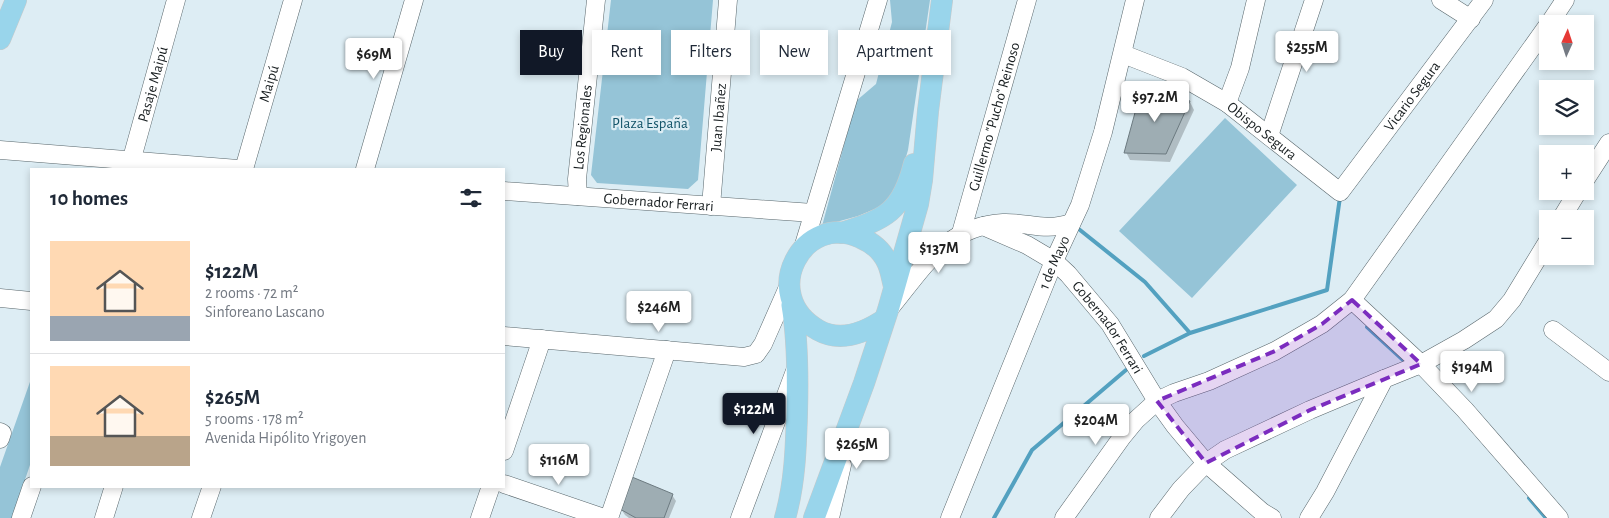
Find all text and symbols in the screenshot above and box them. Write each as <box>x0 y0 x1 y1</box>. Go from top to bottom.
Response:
north arrow <box>1539 15 1594 70</box>
map controls <box>1539 15 1594 265</box>
chip: Buy <box>520 30 582 75</box>
chip: Rent <box>592 30 661 75</box>
chip: Filters <box>671 30 750 75</box>
chip: New <box>760 30 828 75</box>
chip: Apartment <box>838 30 951 75</box>
pin: $255M <box>1272 30 1342 73</box>
pin: $69M <box>344 38 404 80</box>
text: $255M <box>1286 39 1328 55</box>
street label: Guillermo "Pucho" Reinoso <box>966 41 1022 193</box>
street label: Pasaje Maipú <box>135 44 170 124</box>
text: $69M <box>356 46 392 62</box>
street label: Vicario Segura <box>1381 58 1443 134</box>
street label: Maipú <box>256 63 281 104</box>
pin: $97.2M <box>1114 80 1196 123</box>
button: layers <box>1539 80 1594 135</box>
street label: Juan Ibañez <box>708 83 729 152</box>
street label: Los Regionales <box>571 84 594 170</box>
text: $97.2M <box>1132 89 1178 105</box>
street label: Obispo Segura <box>1224 99 1300 163</box>
park label: Plaza España <box>612 116 688 131</box>
button: + <box>1539 145 1594 200</box>
icon: filters <box>457 184 485 212</box>
text: 10 homes <box>50 188 128 209</box>
street label: Gobernador Ferrari <box>603 191 714 213</box>
button: − <box>1539 210 1594 265</box>
pin: $137M <box>904 232 974 274</box>
street label: 1 de Mayo <box>1036 233 1072 291</box>
text: $137M <box>919 240 959 256</box>
icon: home <box>90 261 150 321</box>
text: $122M <box>205 261 259 282</box>
street label: Gobernador Ferrari <box>1070 278 1146 376</box>
text: 2 rooms · 72 m² <box>205 285 298 301</box>
pin: $246M <box>624 290 694 333</box>
text: $246M <box>637 299 681 315</box>
text: Sinforeano Lascano <box>205 304 325 320</box>
pin: $194M <box>1437 350 1507 393</box>
text: $194M <box>1451 359 1493 375</box>
icon: home <box>90 386 150 446</box>
text: $265M <box>205 387 260 408</box>
pin: $122M <box>719 392 789 435</box>
text: $122M <box>734 401 774 417</box>
pin: $204M <box>1061 404 1131 446</box>
text: 5 rooms · 178 m² <box>205 411 303 427</box>
text: $204M <box>1074 412 1118 428</box>
pin: $265M <box>822 428 892 470</box>
text: Avenida Hipólito Yrigoyen <box>205 430 366 446</box>
text: $265M <box>836 436 878 452</box>
pin: $116M <box>524 444 594 486</box>
text: $116M <box>539 452 579 468</box>

